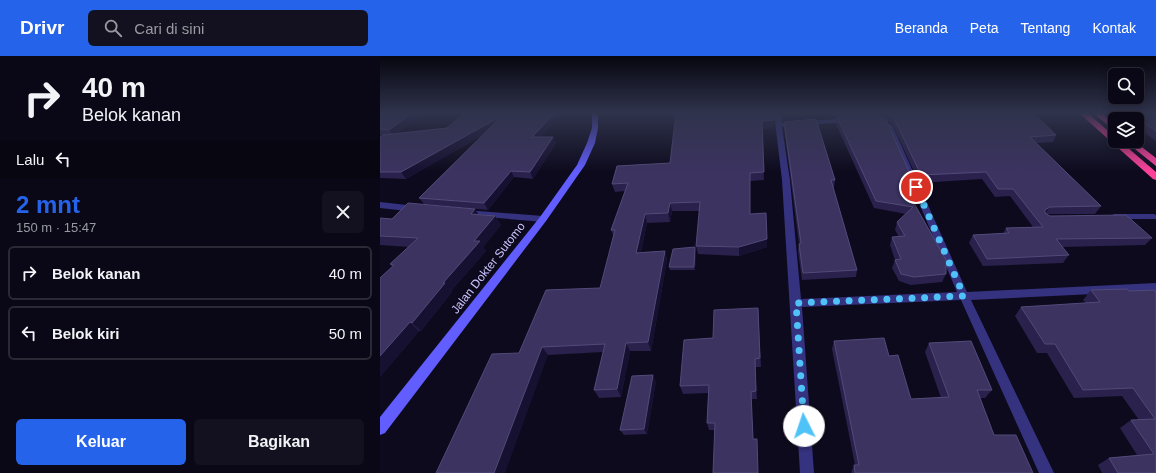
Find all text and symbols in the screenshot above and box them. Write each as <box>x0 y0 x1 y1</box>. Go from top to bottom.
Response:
search box <box>88 10 368 46</box>
text: Drivr <box>20 17 64 38</box>
icon: search <box>102 17 124 39</box>
text: Cari di sini <box>134 20 204 37</box>
text: Beranda <box>895 20 948 36</box>
text: Peta <box>970 20 999 36</box>
text: Tentang <box>1021 20 1070 36</box>
text: Kontak <box>1092 20 1136 36</box>
map controls <box>1108 68 1144 148</box>
button: search <box>1108 68 1144 104</box>
icon: right <box>16 72 68 124</box>
text: 40 m <box>82 72 146 103</box>
text: Belok kanan <box>82 105 181 125</box>
button: layers <box>1108 112 1144 148</box>
icon: left <box>52 148 74 170</box>
text: Lalu <box>16 151 44 168</box>
pin <box>899 170 933 204</box>
icon: arrive <box>905 176 927 198</box>
text: 2 mnt <box>16 191 80 218</box>
button: close <box>322 191 364 233</box>
street label: Jalan Dokter Sutomo <box>448 219 528 316</box>
text: 150 m · 15:47 <box>16 220 96 235</box>
icon: right <box>18 262 40 284</box>
text: Belok kanan <box>52 265 140 282</box>
text: 40 m <box>329 265 362 282</box>
icon: left <box>18 322 40 344</box>
text: Belok kiri <box>52 325 120 342</box>
text: 50 m <box>329 325 362 342</box>
position arrow <box>783 405 825 447</box>
button: Keluar <box>16 419 186 465</box>
button: Bagikan <box>194 419 364 465</box>

